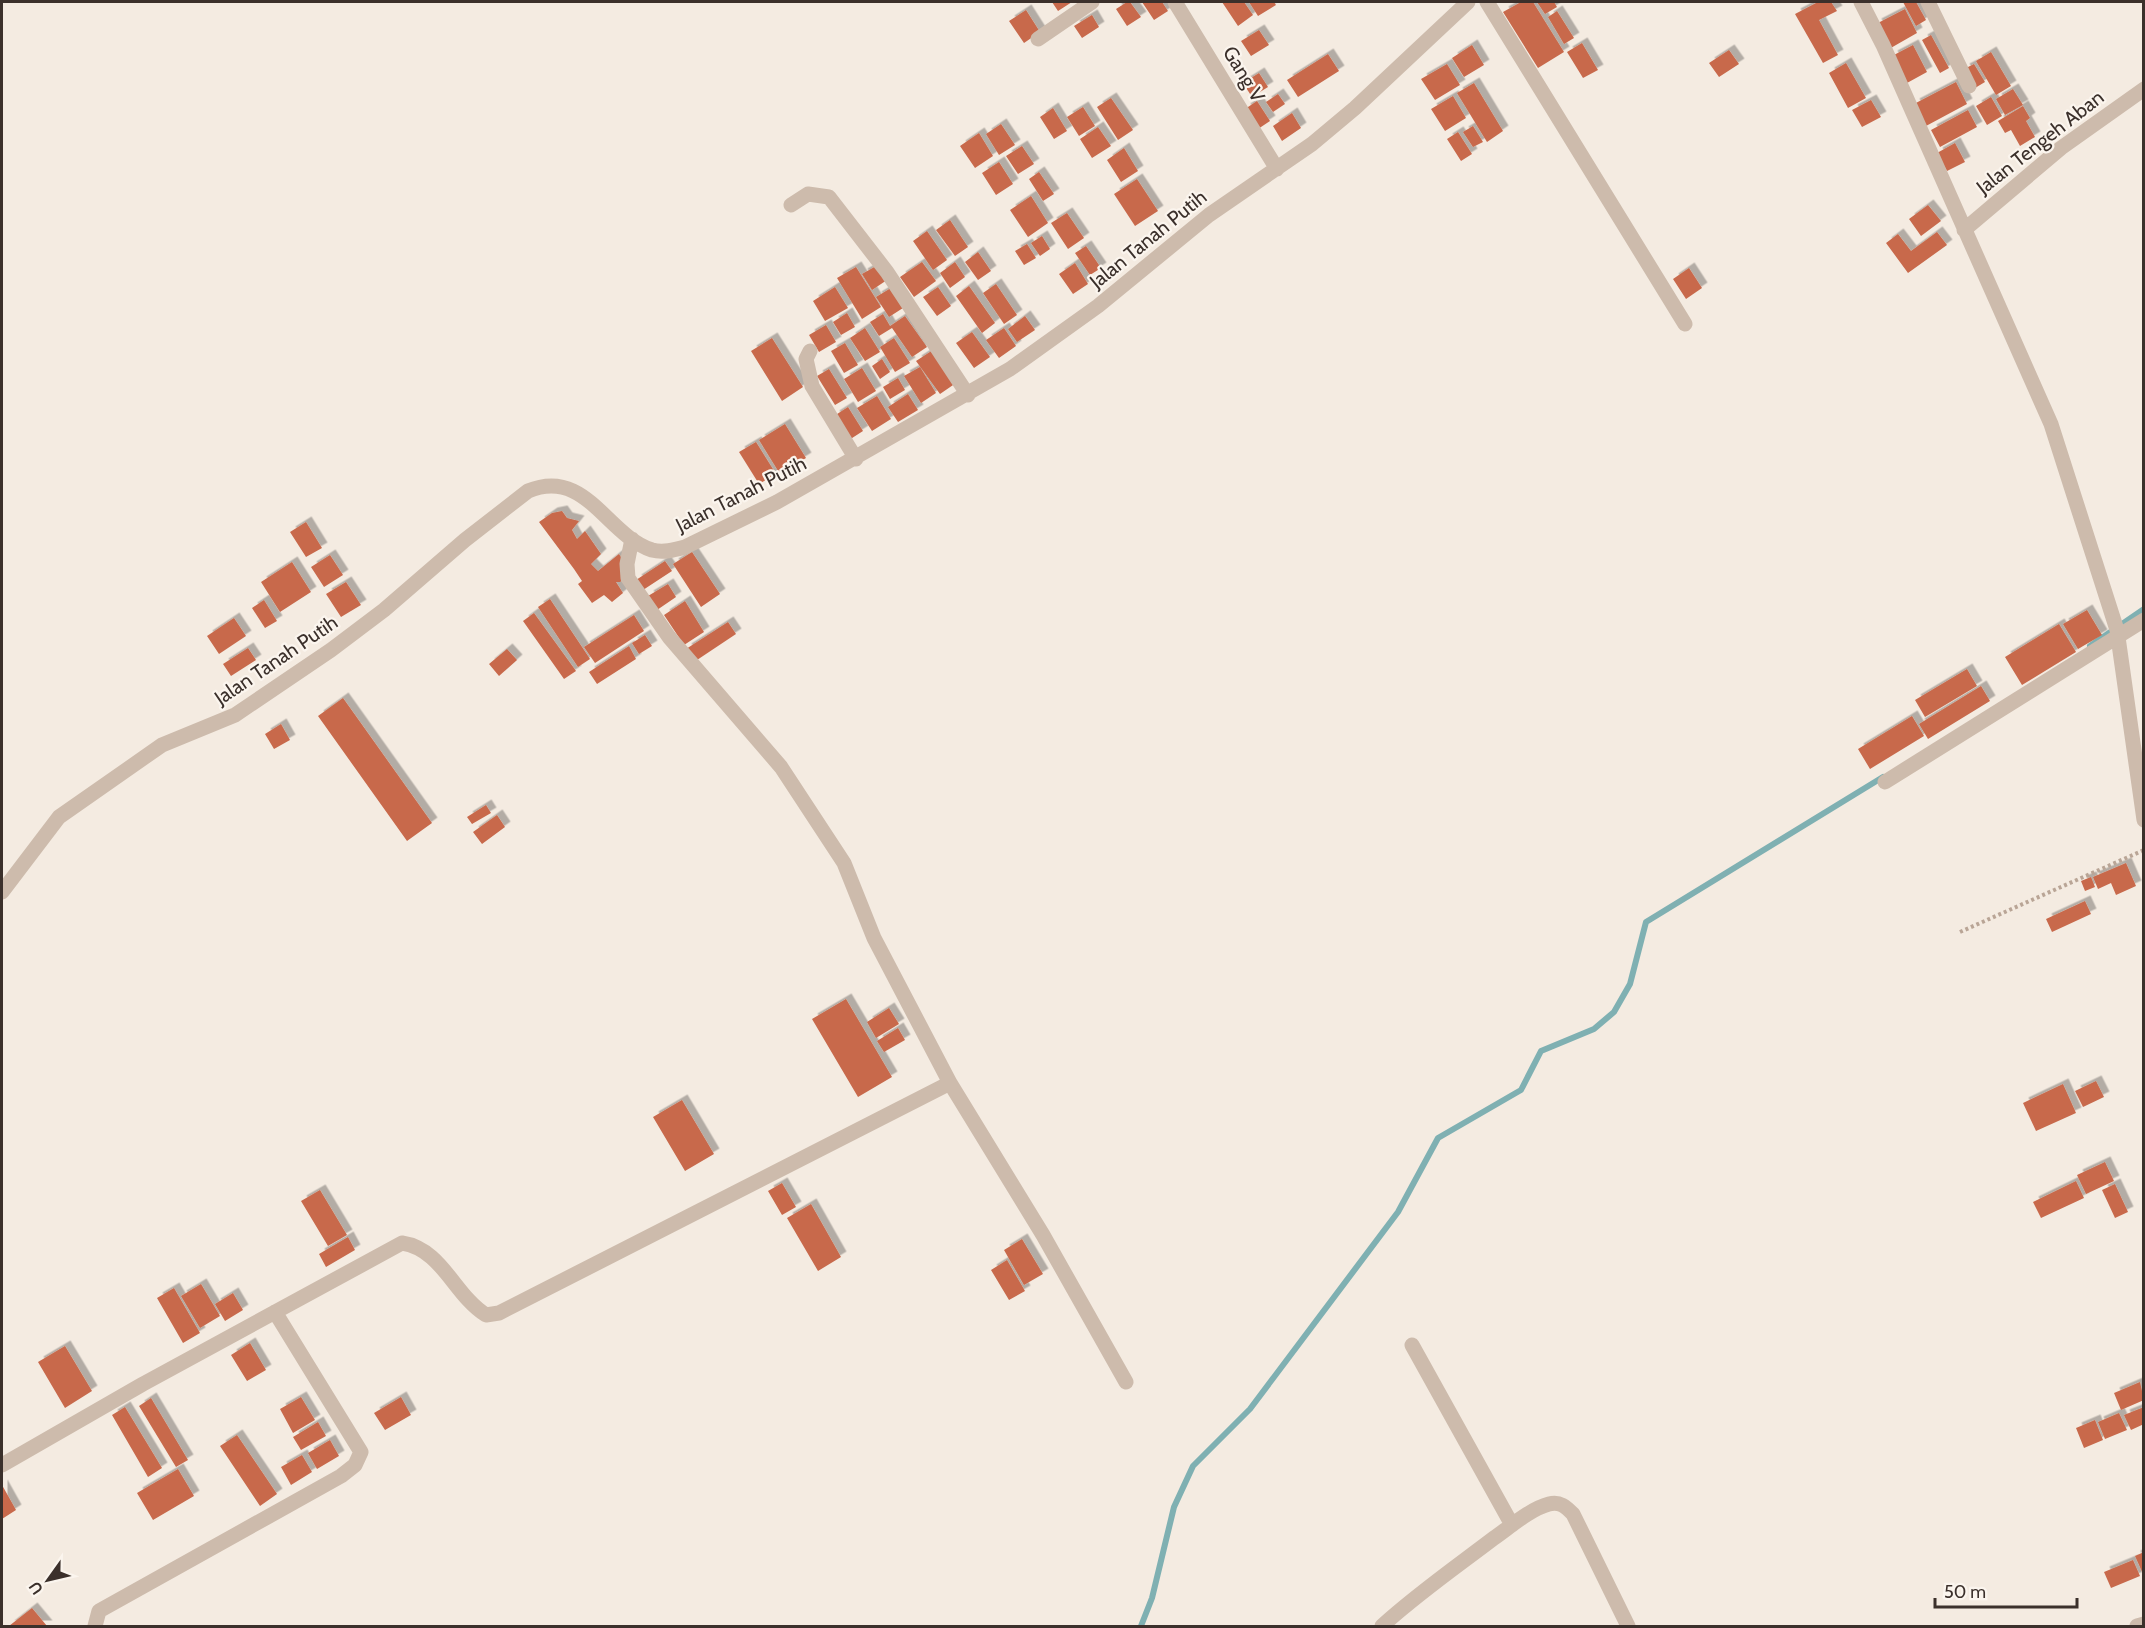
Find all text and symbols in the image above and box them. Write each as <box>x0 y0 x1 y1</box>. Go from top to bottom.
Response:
street label: Gang V <box>1218 42 1270 107</box>
street label: Jalan Tengeh Aban <box>1971 85 2108 200</box>
street label: Jalan Tanah Putih <box>1084 185 1211 294</box>
street label: Jalan Tanah Putih <box>671 451 810 538</box>
street label: Jalan Tanah Putih <box>209 610 342 711</box>
north arrow <box>18 1550 78 1610</box>
scale bar <box>1935 1571 2078 1609</box>
text: U <box>25 1578 47 1598</box>
text: 50 m <box>1944 1581 1986 1603</box>

